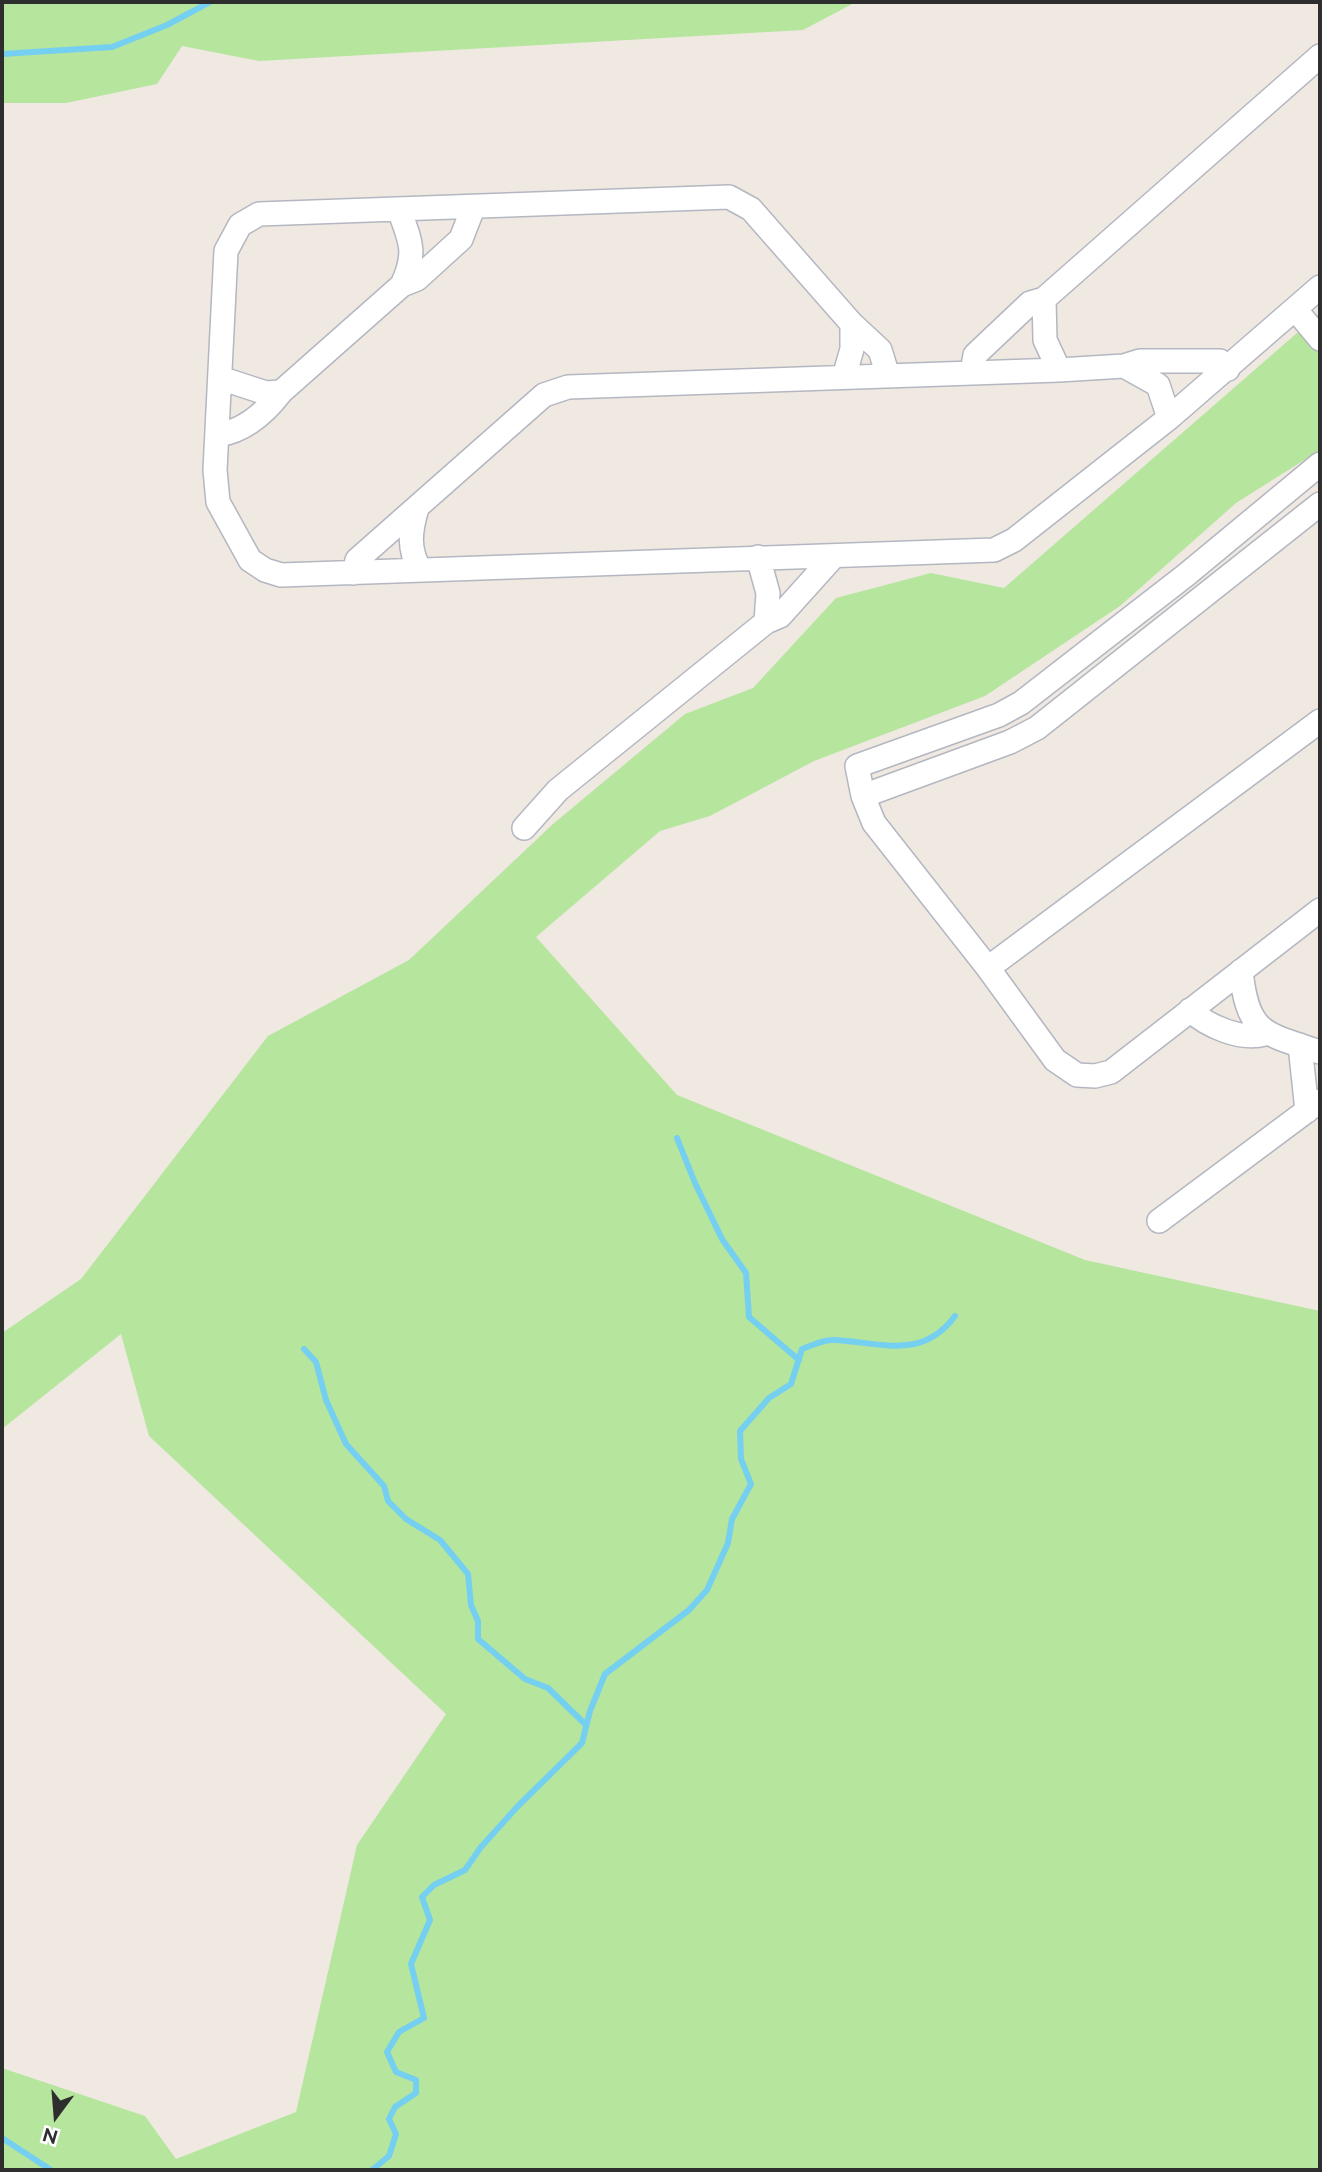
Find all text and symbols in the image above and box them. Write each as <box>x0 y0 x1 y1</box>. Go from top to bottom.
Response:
north arrow <box>21 2081 91 2151</box>
text: N <box>40 2124 60 2149</box>

